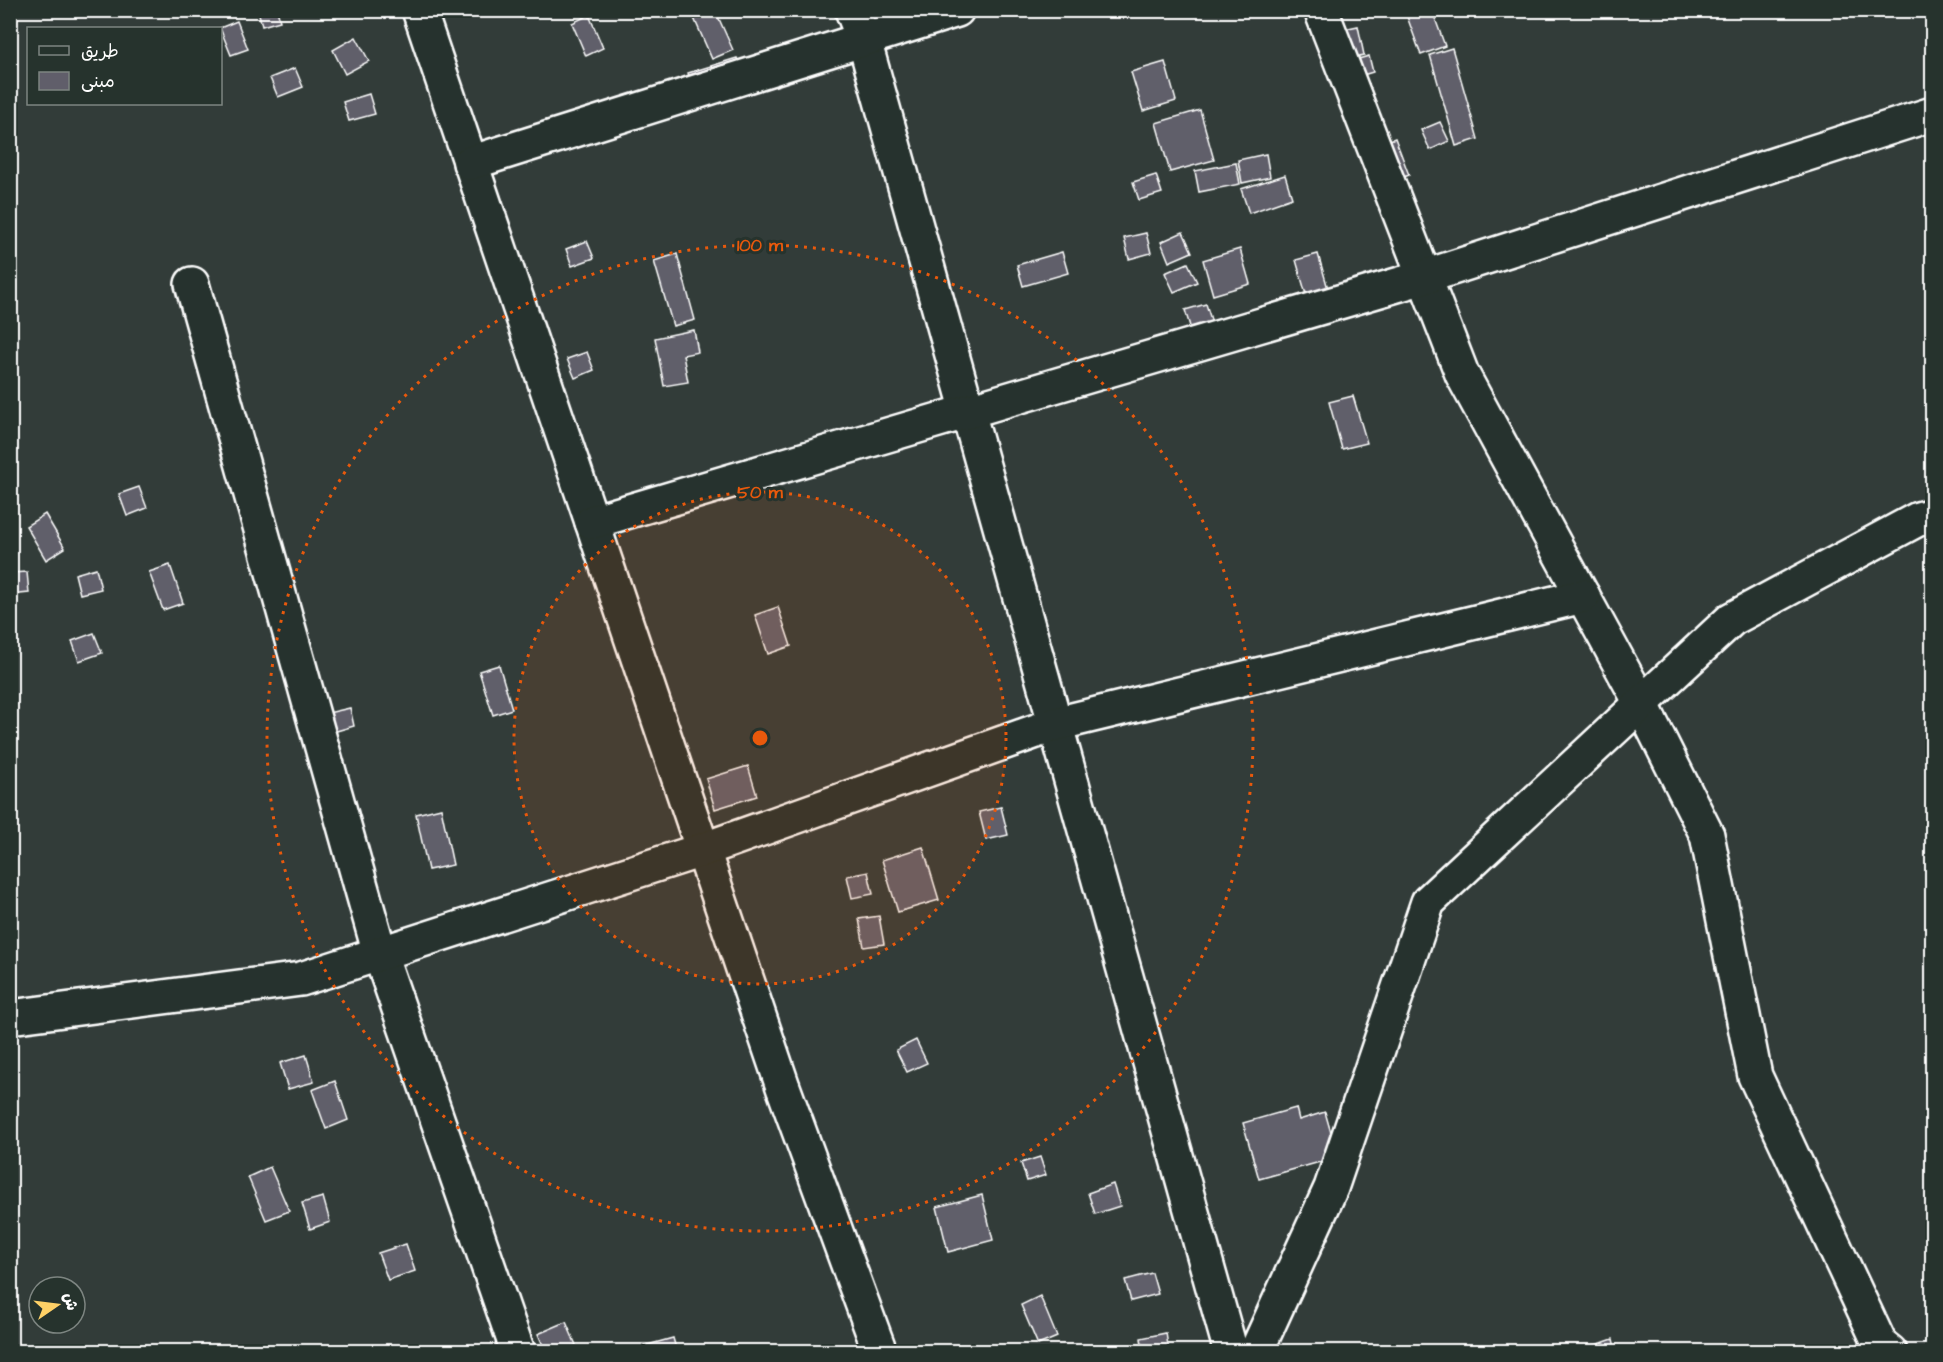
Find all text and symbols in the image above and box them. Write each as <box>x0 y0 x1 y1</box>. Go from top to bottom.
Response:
legend <box>27 27 222 105</box>
text: طريق <box>81 39 119 64</box>
text: مبنى <box>81 69 115 94</box>
text: 100 m <box>737 233 784 258</box>
text: 50 m <box>737 480 784 505</box>
centre of rings <box>750 728 770 748</box>
north arrow <box>27 1275 87 1335</box>
text: ش <box>58 1290 83 1313</box>

